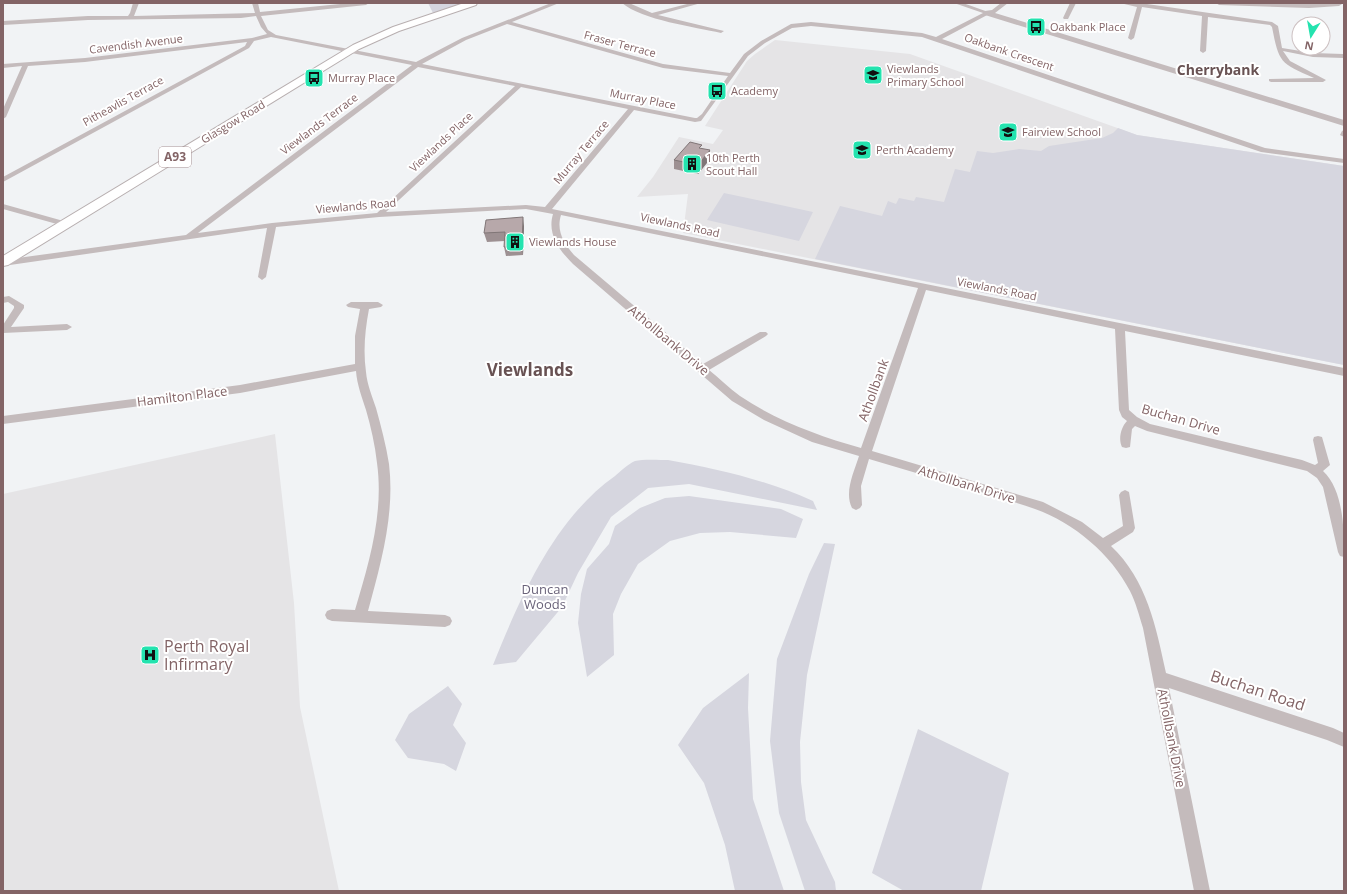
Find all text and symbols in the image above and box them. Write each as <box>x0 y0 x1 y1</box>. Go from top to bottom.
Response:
bus stop icon: Oakbank Place <box>1025 16 1047 38</box>
north arrow <box>1291 16 1331 56</box>
place label: Oakbank Place <box>1050 19 1126 34</box>
street label: Fraser Terrace <box>583 27 658 60</box>
street label: Oakbank Crescent <box>962 29 1056 74</box>
street label: Cavendish Avenue <box>88 30 184 57</box>
text: N <box>1303 38 1315 55</box>
district label: Cherrybank <box>1177 60 1259 79</box>
place label: Viewlands Primary School <box>887 61 964 89</box>
school or university icon: Viewlands Primary School <box>862 64 884 86</box>
bus stop icon: Murray Place <box>303 67 325 89</box>
place label: Murray Place <box>328 70 395 85</box>
street label: Pitheavlis Terrace <box>80 72 166 129</box>
bus stop icon: Academy <box>706 80 728 102</box>
place label: Academy <box>731 83 778 98</box>
street label: Murray Place <box>609 85 677 112</box>
street label: Viewlands Terrace <box>277 90 360 158</box>
street label: Glasgow Road <box>198 97 268 147</box>
street label: Viewlands Place <box>406 108 476 175</box>
street label: Murray Terrace <box>550 117 612 187</box>
school or university icon: Fairview School <box>997 121 1019 143</box>
place label: Fairview School <box>1022 124 1101 139</box>
school or university icon: Perth Academy <box>851 139 873 161</box>
place label: Perth Academy <box>876 142 954 157</box>
road number: A93 <box>159 147 191 167</box>
place label: 10th Perth Scout Hall <box>706 150 760 178</box>
building icon: 10th Perth Scout Hall <box>681 153 703 175</box>
street label: Viewlands Road <box>315 195 397 216</box>
street label: Viewlands Road <box>639 209 721 240</box>
building icon: Viewlands House <box>504 231 526 253</box>
place label: Viewlands House <box>529 234 616 249</box>
street label: Viewlands Road <box>956 273 1038 304</box>
street label: Athollbank Drive <box>625 301 713 379</box>
street label: Athollbank <box>853 356 893 424</box>
district label: Viewlands <box>487 358 573 381</box>
street label: Hamilton Place <box>136 382 228 410</box>
street label: Buchan Drive <box>1140 399 1222 439</box>
street label: Athollbank Drive <box>916 461 1018 507</box>
park label: Duncan Woods <box>522 580 568 613</box>
place label: Perth Royal Infirmary <box>164 635 249 675</box>
hospital icon: Perth Royal Infirmary <box>139 644 161 666</box>
street label: Buchan Road <box>1208 664 1308 716</box>
street label: Athollbank Drive <box>1154 687 1190 789</box>

